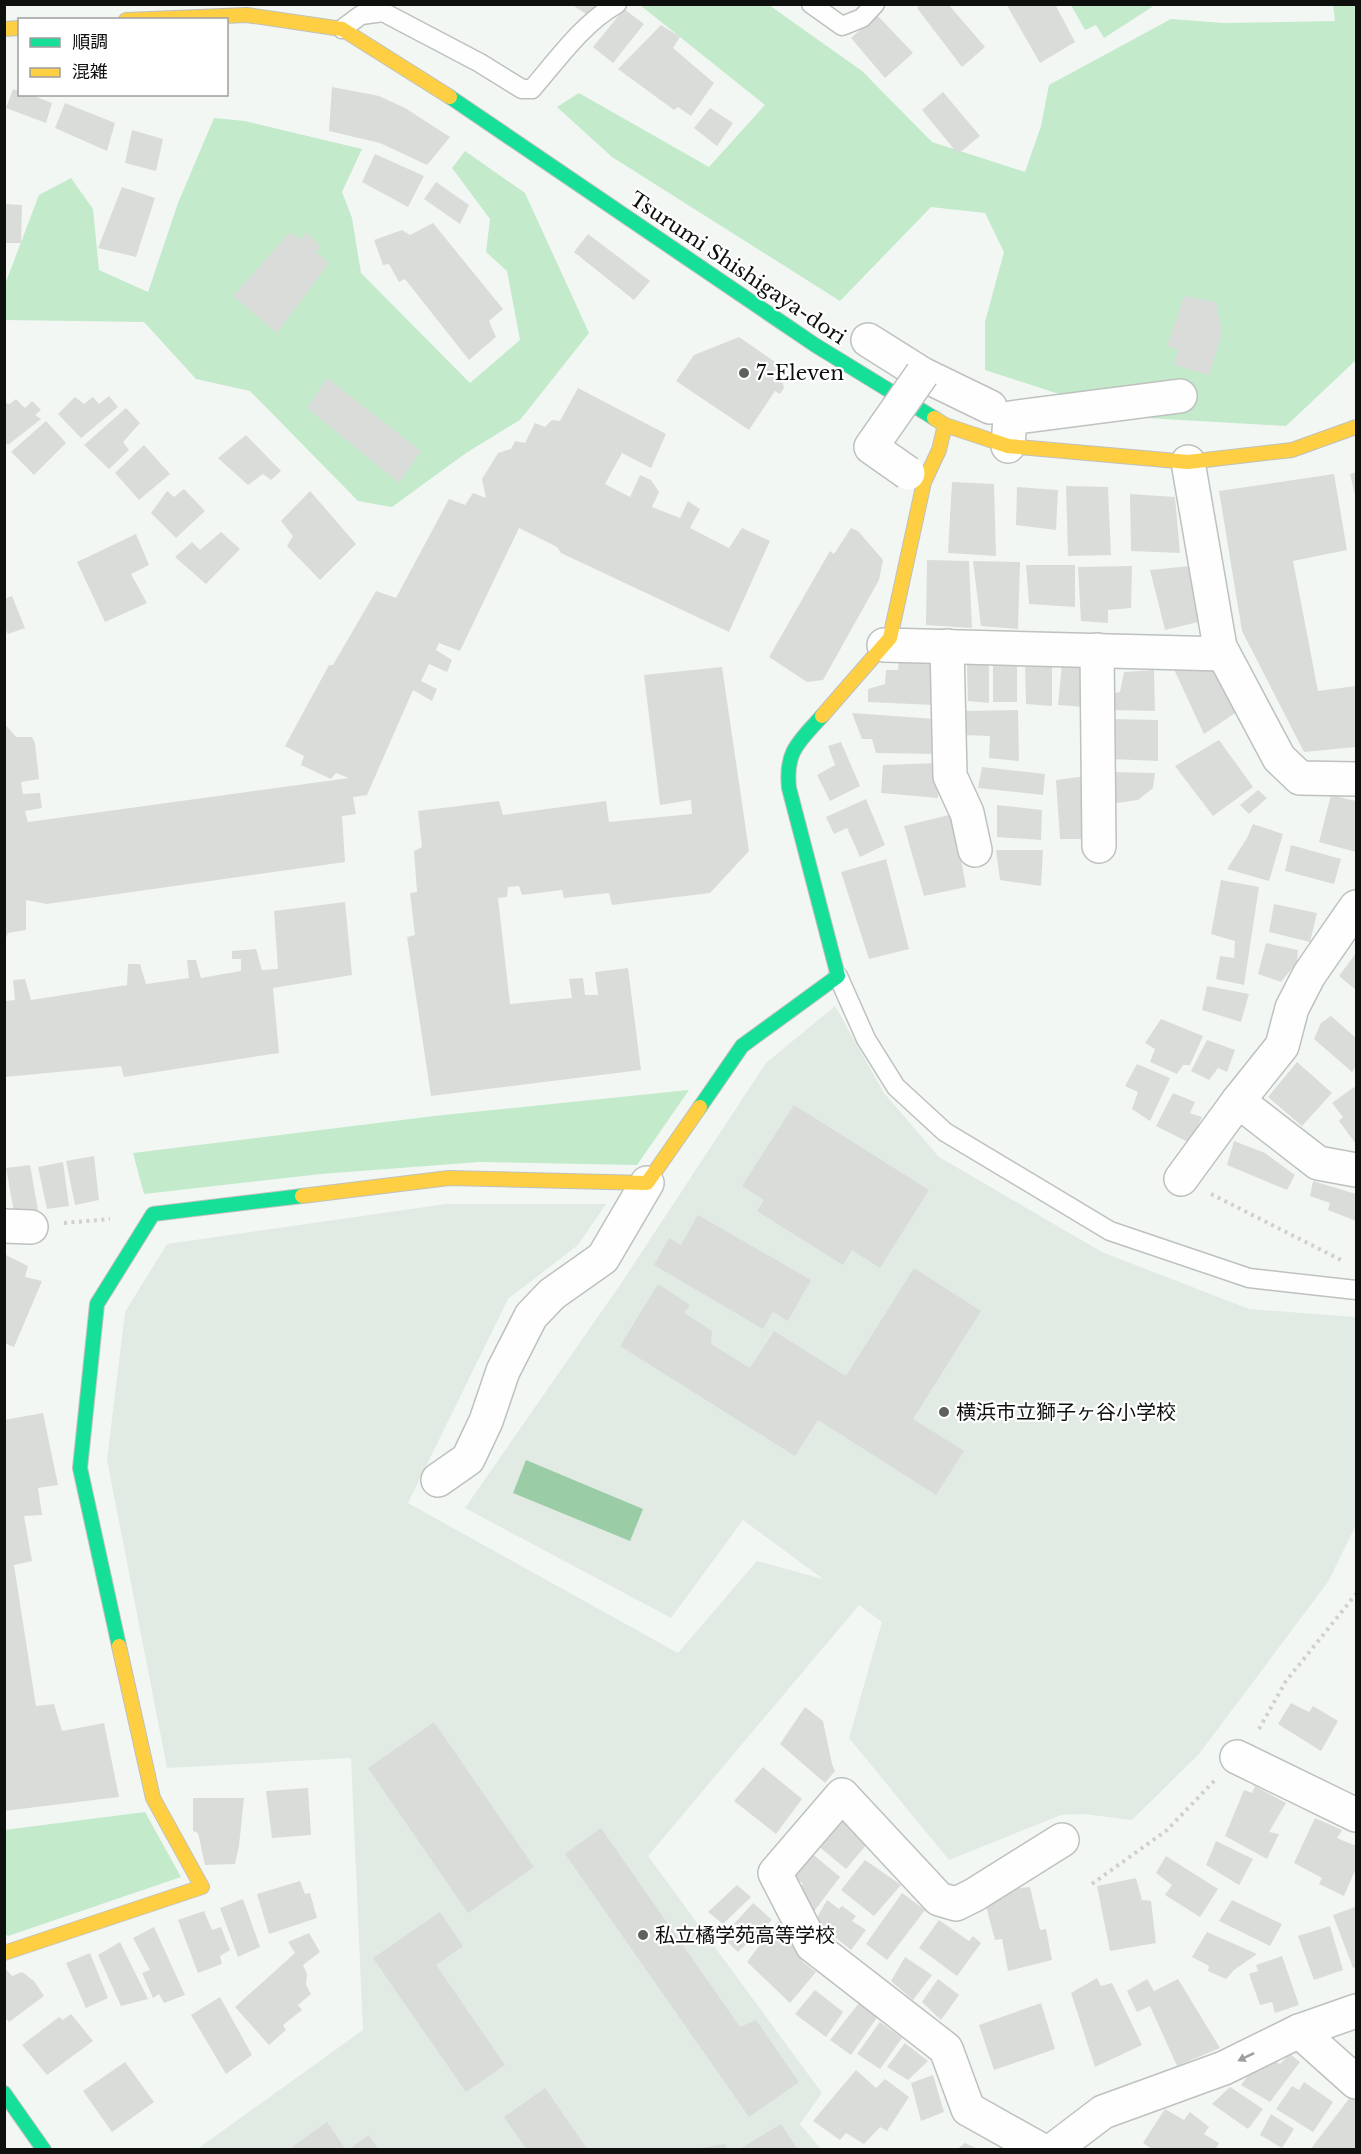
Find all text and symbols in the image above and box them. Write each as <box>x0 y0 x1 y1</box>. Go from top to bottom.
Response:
legend <box>18 18 228 96</box>
text: 順調 <box>72 31 108 53</box>
text: 混雑 <box>72 61 108 83</box>
street label: Tsurumi Shishigaya-dori <box>626 187 851 349</box>
place label: 7-Eleven <box>756 361 844 385</box>
marker: 7-Eleven <box>737 366 751 380</box>
place label: 横浜市立獅子ヶ谷小学校 <box>956 1400 1176 1424</box>
marker: 横浜市立獅子ヶ谷小学校 <box>937 1405 951 1419</box>
place label: 私立橘学苑高等学校 <box>655 1923 835 1947</box>
marker: 私立橘学苑高等学校 <box>636 1928 650 1942</box>
one-way arrow <box>1238 2052 1255 2061</box>

